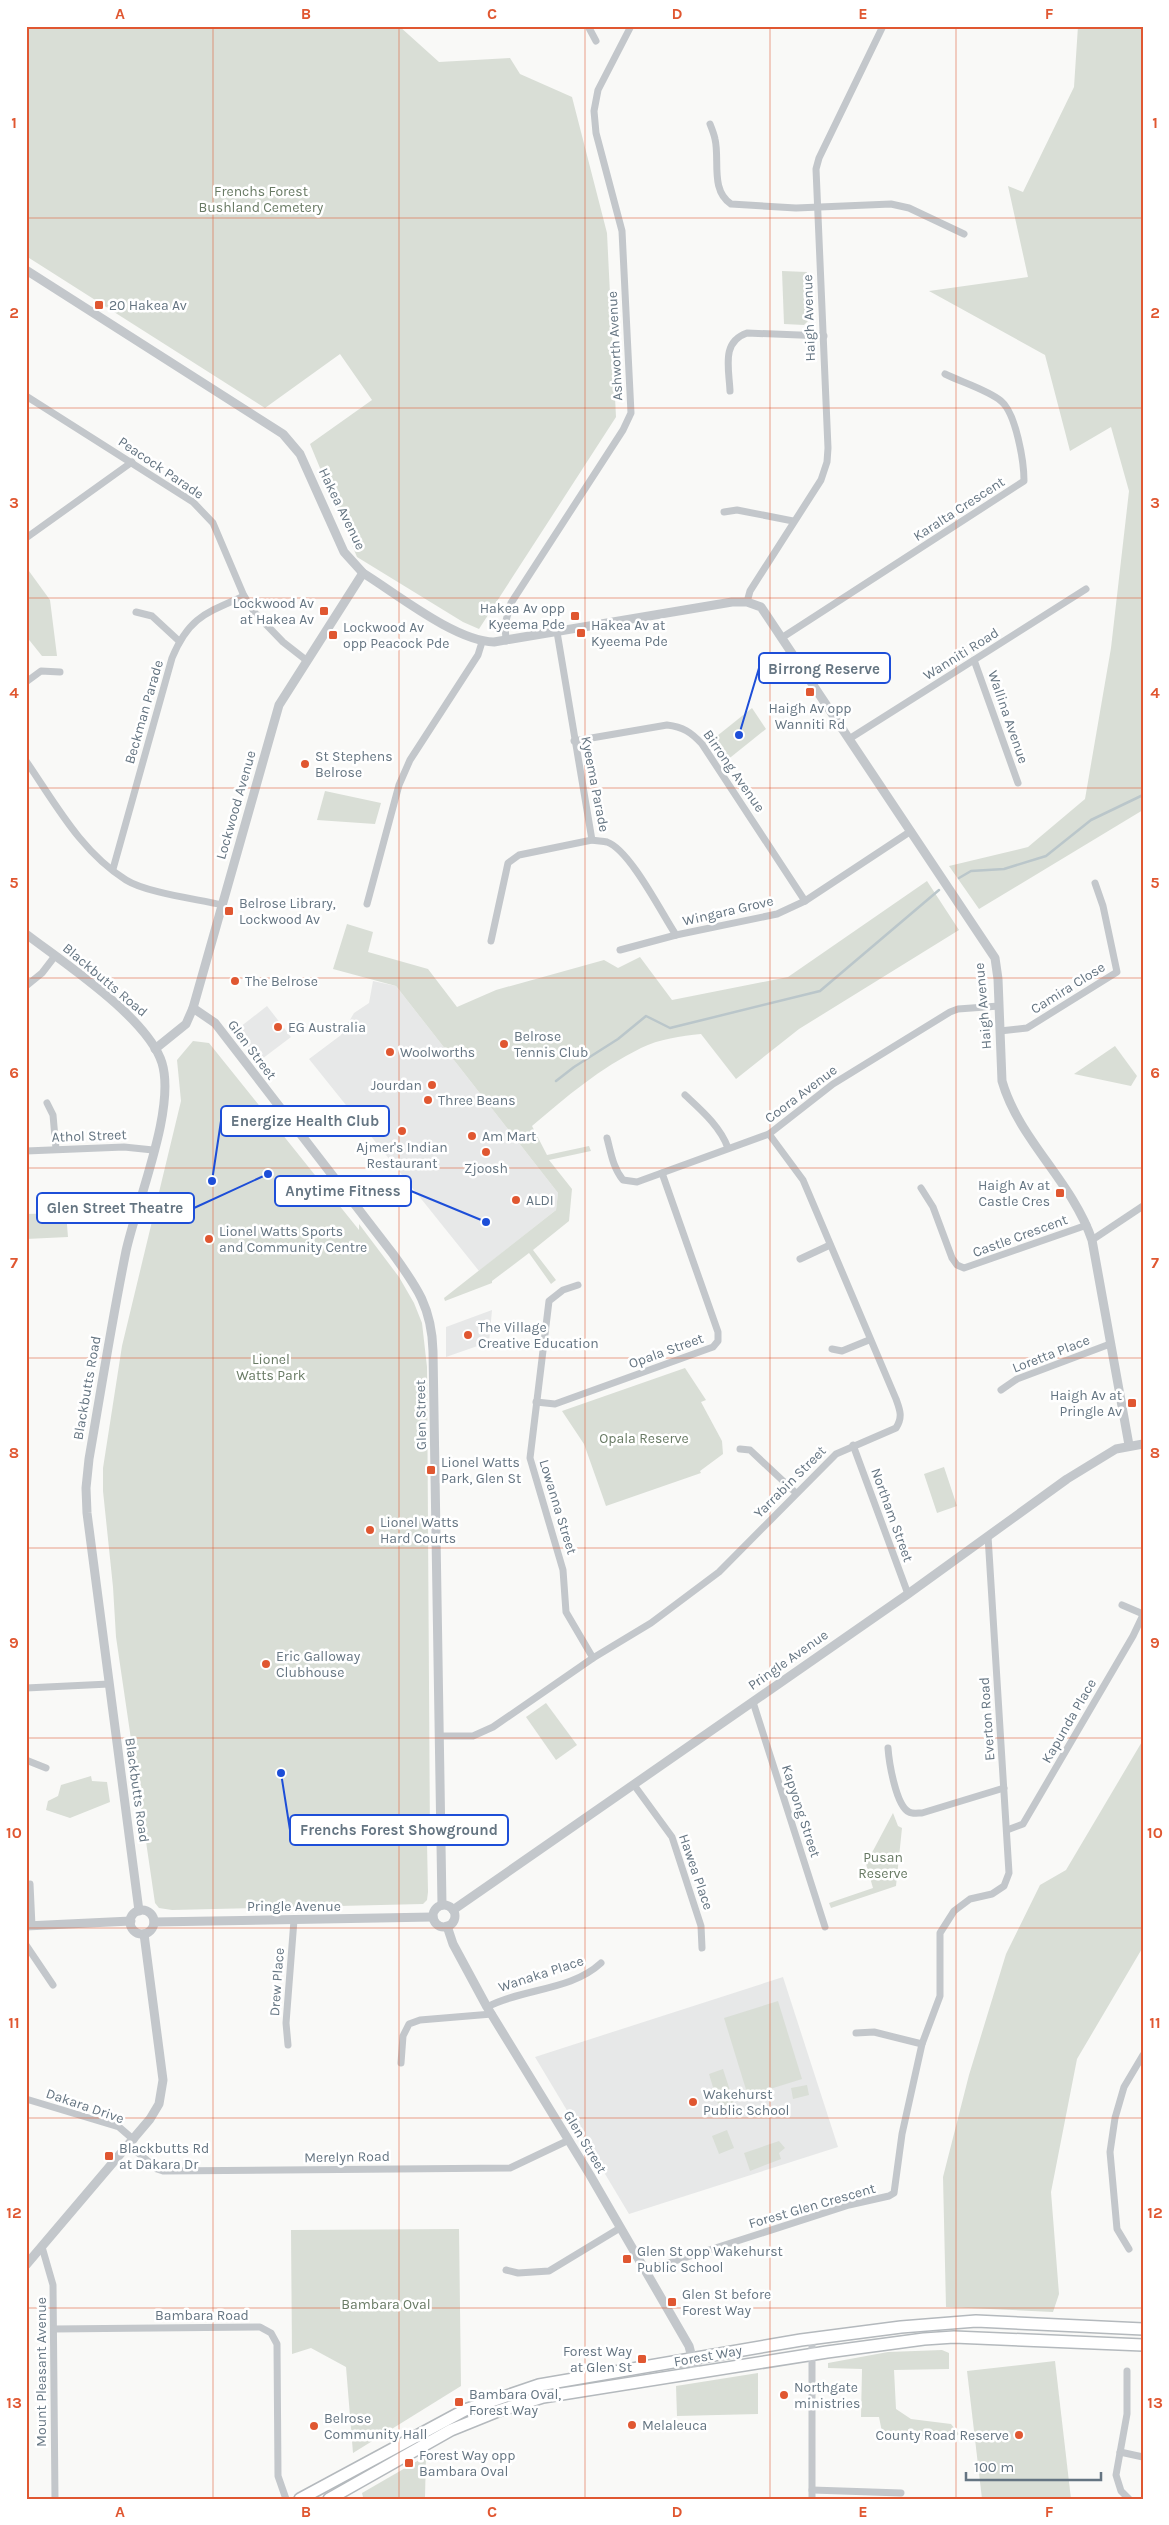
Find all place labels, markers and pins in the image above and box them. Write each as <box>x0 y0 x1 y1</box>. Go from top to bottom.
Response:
place label: 20 Hakea Av <box>109 297 187 314</box>
marker: 20 Hakea Av <box>93 299 105 311</box>
place label: Lockwood Av at Hakea Av <box>233 595 314 628</box>
place label: Hakea Av opp Kyeema Pde <box>480 600 565 633</box>
marker: Lockwood Av at Hakea Av <box>318 605 330 617</box>
marker: Hakea Av opp Kyeema Pde <box>569 610 581 622</box>
place label: Hakea Av at Kyeema Pde <box>591 617 668 650</box>
place label: Lockwood Av opp Peacock Pde <box>343 619 450 652</box>
marker: Hakea Av at Kyeema Pde <box>575 627 587 639</box>
marker: Lockwood Av opp Peacock Pde <box>327 629 339 641</box>
callout: Birrong Reserve <box>759 653 890 683</box>
marker: Haigh Av opp Wanniti Rd <box>804 686 816 698</box>
place label: Haigh Av opp Wanniti Rd <box>768 700 852 733</box>
place label: St Stephens Belrose <box>315 748 393 781</box>
marker: St Stephens Belrose <box>299 758 311 770</box>
place label: Belrose Library, Lockwood Av <box>239 895 336 928</box>
marker: Belrose Library, Lockwood Av <box>223 905 235 917</box>
place label: The Belrose <box>245 973 318 990</box>
marker: The Belrose <box>229 975 241 987</box>
place label: EG Australia <box>288 1019 366 1036</box>
marker: EG Australia <box>272 1021 284 1033</box>
place label: Belrose Tennis Club <box>514 1028 588 1061</box>
marker: Belrose Tennis Club <box>498 1038 510 1050</box>
place label: Woolworths <box>400 1044 475 1061</box>
marker: Woolworths <box>384 1046 396 1058</box>
place label: Jourdan <box>371 1077 422 1094</box>
marker: Jourdan <box>426 1079 438 1091</box>
place label: Three Beans <box>438 1092 516 1109</box>
marker: Three Beans <box>422 1094 434 1106</box>
callout: Energize Health Club <box>221 1106 389 1136</box>
marker: Ajmer's Indian Restaurant <box>396 1125 408 1137</box>
place label: Am Mart <box>482 1128 536 1145</box>
marker: Am Mart <box>466 1130 478 1142</box>
place label: Ajmer's Indian Restaurant <box>356 1139 448 1172</box>
marker: Zjoosh <box>480 1146 492 1158</box>
place label: Zjoosh <box>464 1160 508 1177</box>
callout: Anytime Fitness <box>275 1176 411 1206</box>
place label: Haigh Av at Castle Cres <box>978 1177 1050 1210</box>
marker: Haigh Av at Castle Cres <box>1054 1187 1066 1199</box>
place label: ALDI <box>526 1192 554 1209</box>
callout: Glen Street Theatre <box>37 1193 194 1223</box>
marker: ALDI <box>510 1194 522 1206</box>
place label: Lionel Watts Sports and Community Centre <box>219 1223 367 1256</box>
marker: Lionel Watts Sports and Community Centre <box>203 1233 215 1245</box>
place label: The Village Creative Education <box>478 1319 599 1352</box>
marker: The Village Creative Education <box>462 1329 474 1341</box>
place label: Haigh Av at Pringle Av <box>1050 1387 1122 1420</box>
marker: Haigh Av at Pringle Av <box>1126 1397 1138 1409</box>
place label: Lionel Watts Park, Glen St <box>441 1454 521 1487</box>
marker: Lionel Watts Park, Glen St <box>425 1464 437 1476</box>
place label: Lionel Watts Hard Courts <box>380 1514 459 1547</box>
marker: Lionel Watts Hard Courts <box>364 1524 376 1536</box>
place label: Eric Galloway Clubhouse <box>276 1648 361 1681</box>
marker: Eric Galloway Clubhouse <box>260 1658 272 1670</box>
callout: Frenchs Forest Showground <box>290 1815 508 1845</box>
place label: Wakehurst Public School <box>703 2086 790 2119</box>
marker: Wakehurst Public School <box>687 2096 699 2108</box>
place label: Blackbutts Rd at Dakara Dr <box>119 2140 209 2173</box>
marker: Blackbutts Rd at Dakara Dr <box>103 2150 115 2162</box>
place label: Glen St opp Wakehurst Public School <box>637 2243 783 2276</box>
marker: Glen St opp Wakehurst Public School <box>621 2253 633 2265</box>
place label: Glen St before Forest Way <box>682 2286 771 2319</box>
marker: Glen St before Forest Way <box>666 2296 678 2308</box>
place label: Forest Way at Glen St <box>563 2343 632 2376</box>
marker: Forest Way at Glen St <box>636 2353 648 2365</box>
place label: Northgate ministries <box>794 2379 860 2412</box>
place label: Bambara Oval, Forest Way <box>469 2386 561 2419</box>
marker: Northgate ministries <box>778 2389 790 2401</box>
marker: Bambara Oval, Forest Way <box>453 2396 465 2408</box>
place label: Belrose Community Hall <box>324 2410 428 2443</box>
place label: Melaleuca <box>642 2417 707 2434</box>
marker: Melaleuca <box>626 2419 638 2431</box>
marker: Belrose Community Hall <box>308 2420 320 2432</box>
place label: County Road Reserve <box>876 2427 1009 2444</box>
marker: County Road Reserve <box>1013 2429 1025 2441</box>
place label: Forest Way opp Bambara Oval <box>419 2447 515 2480</box>
marker: Forest Way opp Bambara Oval <box>403 2457 415 2469</box>

